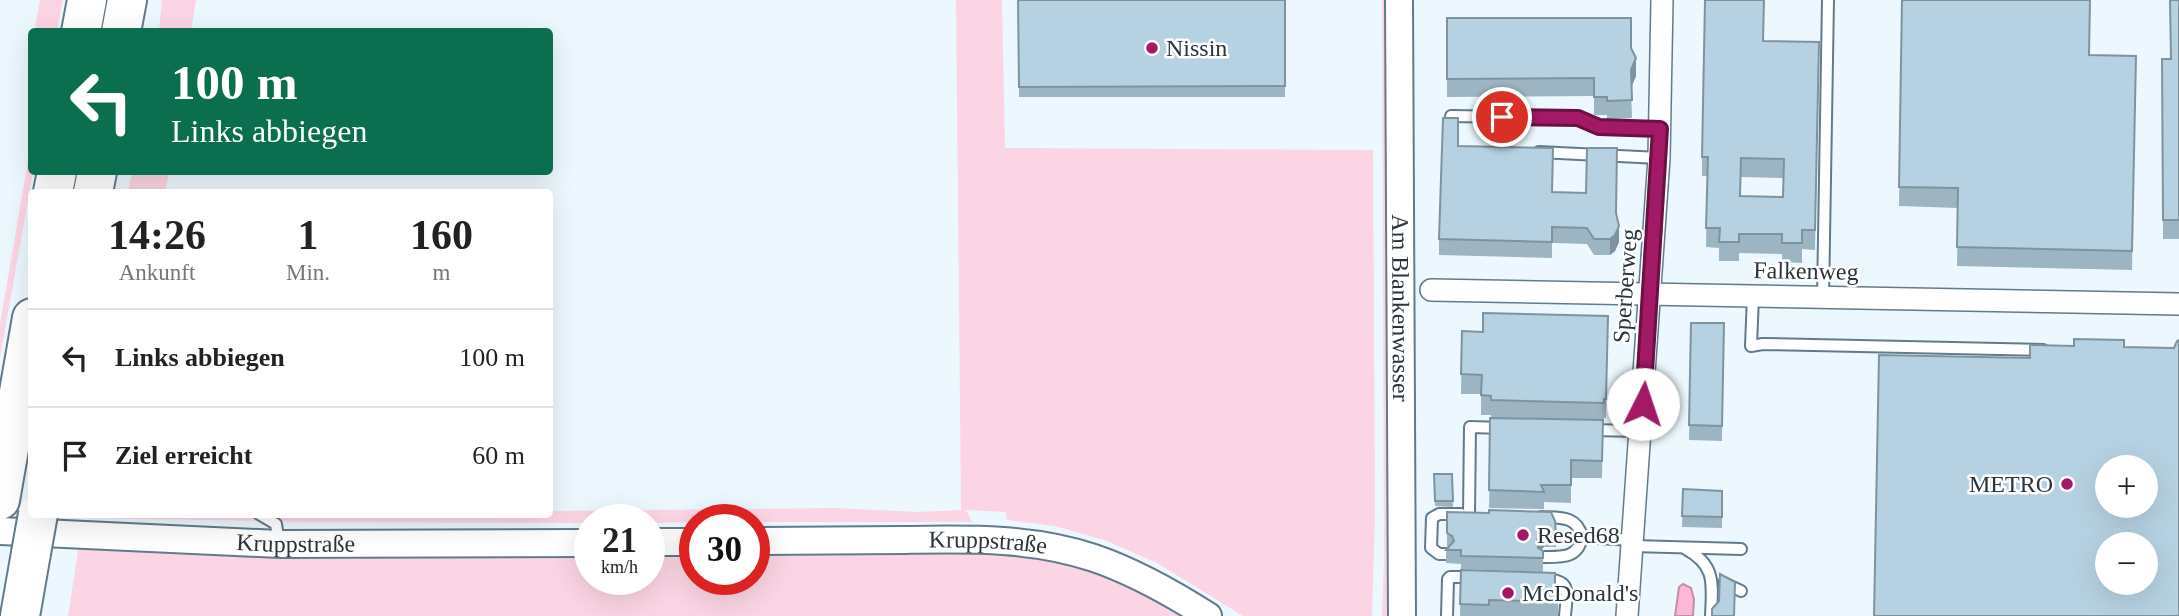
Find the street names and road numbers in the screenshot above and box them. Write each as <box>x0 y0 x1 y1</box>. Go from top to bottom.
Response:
street label: Am Blankenwasser <box>1387 214 1414 402</box>
street label: Sperberweg <box>1608 228 1642 344</box>
street label: Falkenweg <box>1753 257 1859 285</box>
street label: Kruppstraße <box>928 526 1049 559</box>
street label: Kruppstraße <box>236 529 355 557</box>

